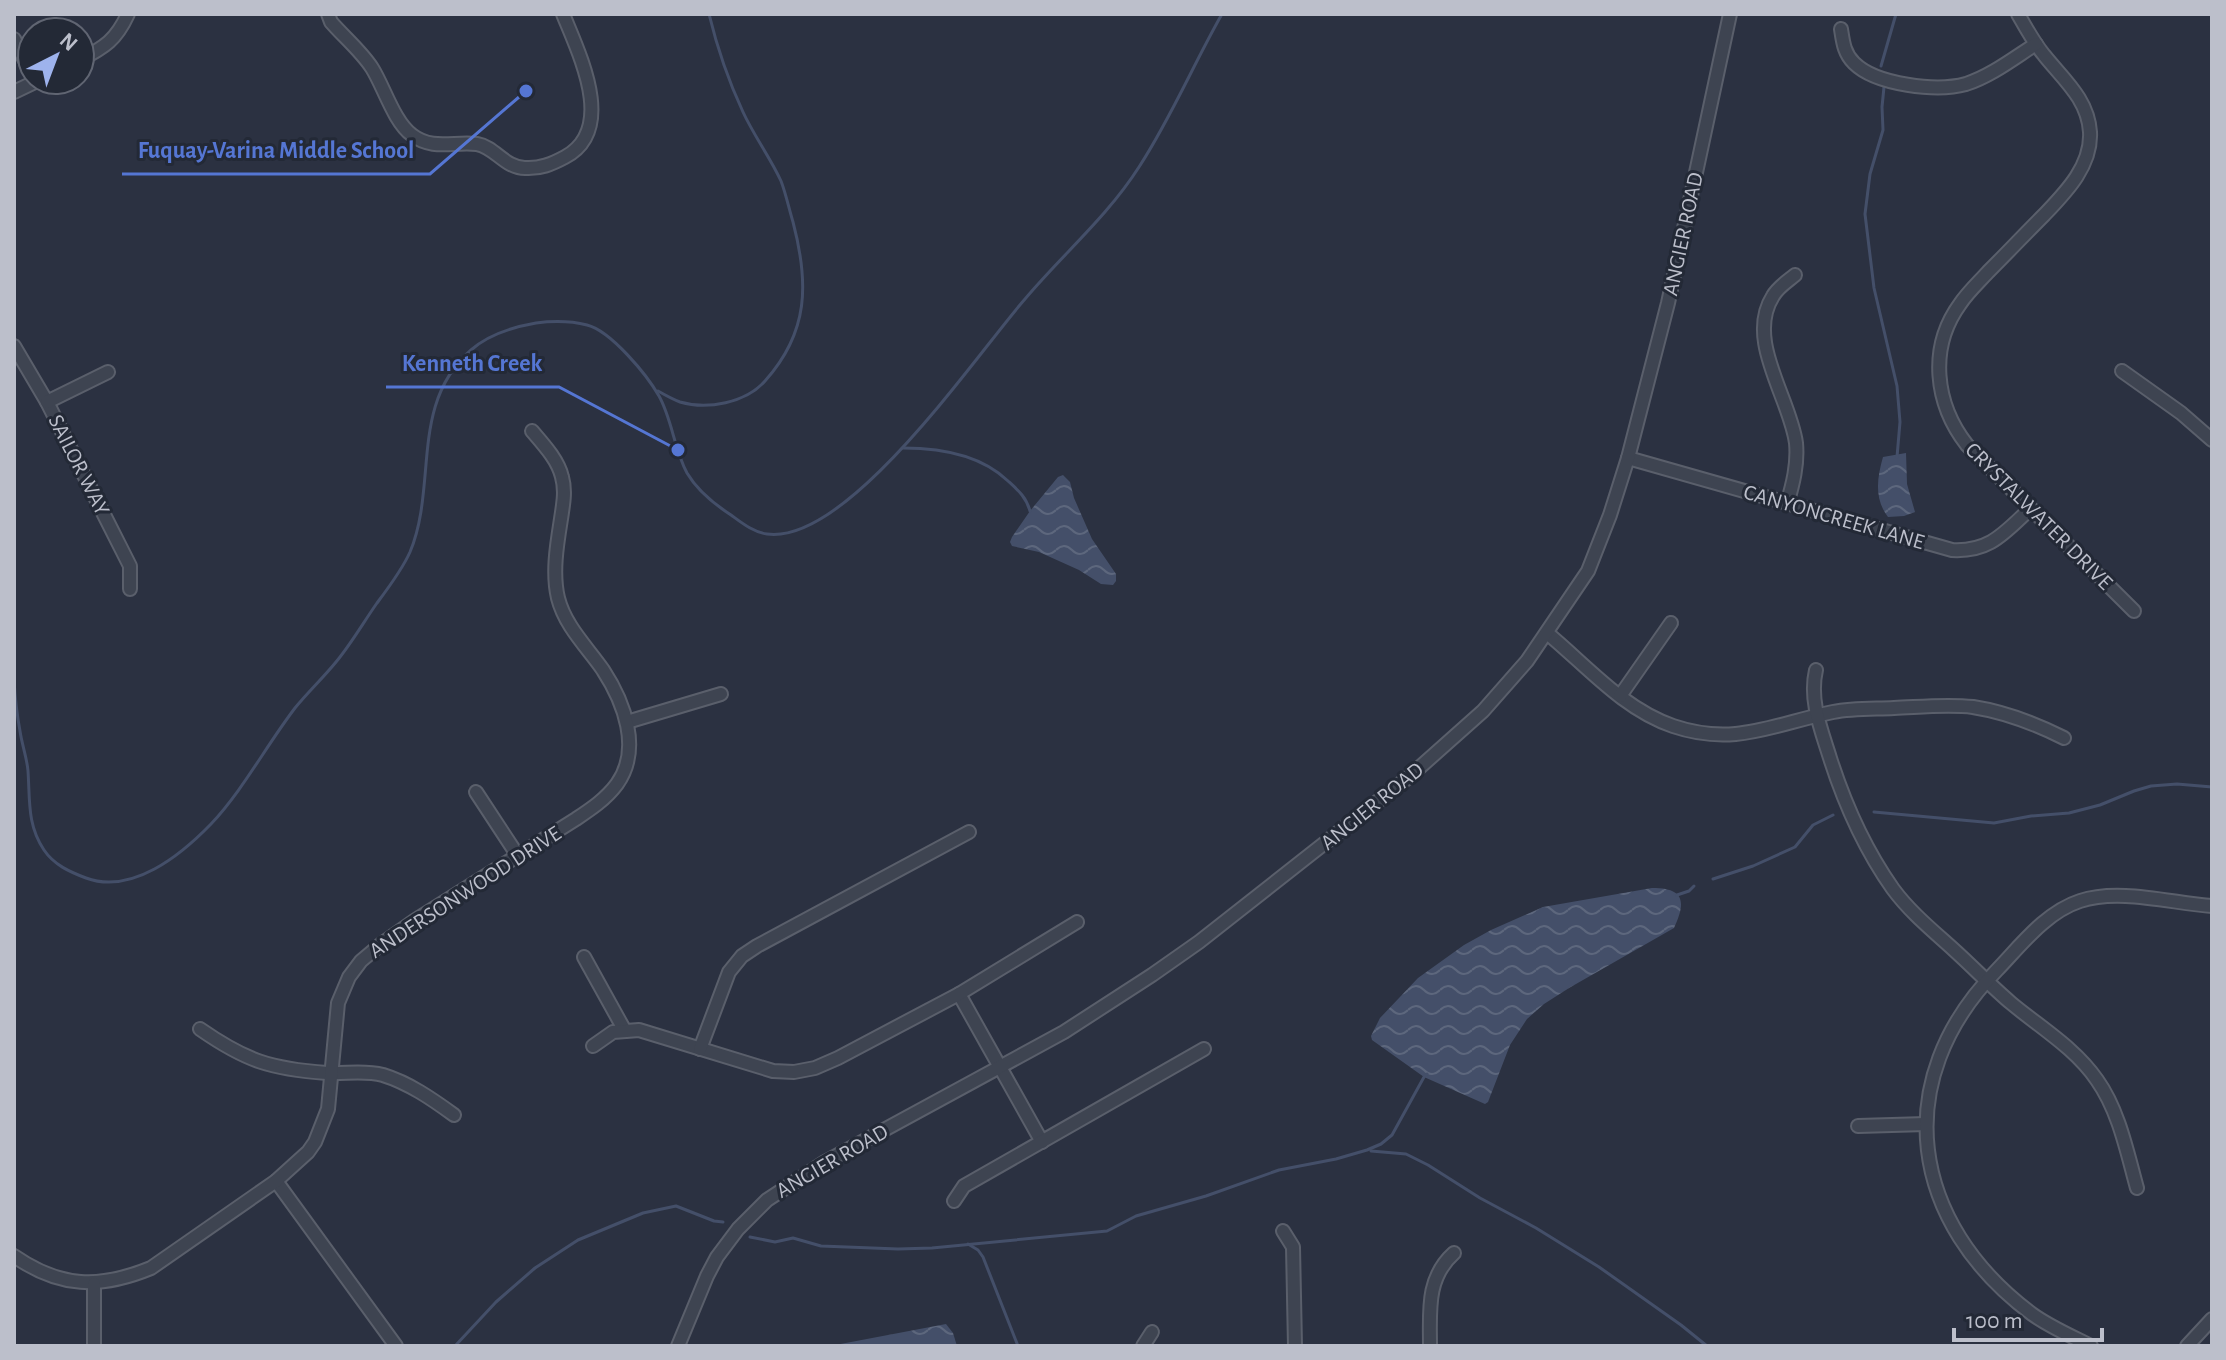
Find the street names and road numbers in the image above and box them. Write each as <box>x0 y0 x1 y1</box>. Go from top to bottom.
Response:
street label: ANGIER ROAD <box>1659 170 1707 298</box>
street label: SAILOR WAY <box>44 411 114 519</box>
street label: CRYSTALWATER DRIVE <box>1961 438 2117 594</box>
street label: CANYONCREEK LANE <box>1741 481 1927 553</box>
street label: ANGIER ROAD <box>1316 758 1428 854</box>
street label: ANDERSONWOOD DRIVE <box>365 822 565 962</box>
street label: ANGIER ROAD <box>772 1120 892 1202</box>

